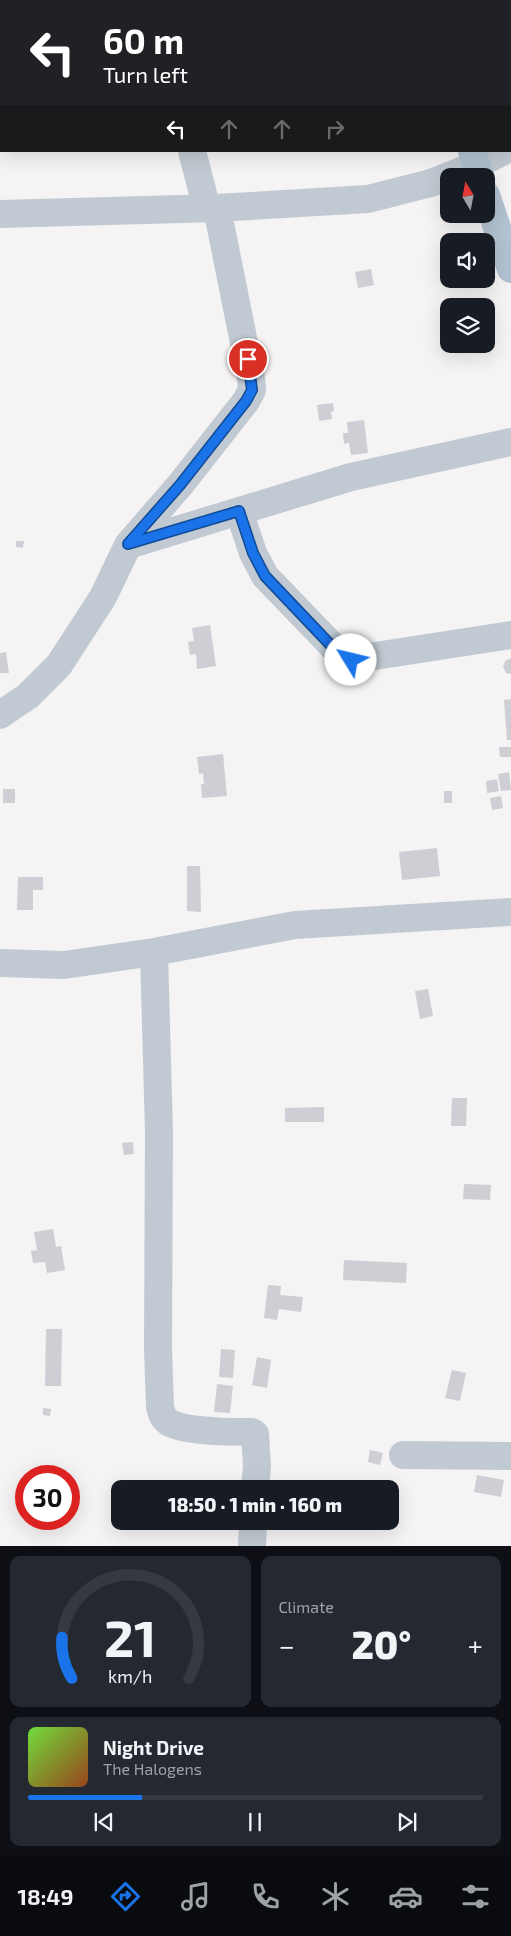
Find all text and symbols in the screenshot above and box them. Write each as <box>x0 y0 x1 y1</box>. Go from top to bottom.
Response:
text: 60 m <box>103 19 184 61</box>
icon: left <box>20 20 85 85</box>
text: Turn left <box>103 61 188 87</box>
icon: left <box>162 115 190 143</box>
icon: ahead <box>215 115 243 143</box>
icon: ahead <box>268 115 296 143</box>
icon: right <box>321 115 349 143</box>
north arrow <box>440 168 495 222</box>
map controls <box>440 168 495 353</box>
button: sound <box>440 233 495 288</box>
button: layers <box>440 298 495 353</box>
pin <box>227 338 269 380</box>
icon: arrive <box>234 345 262 373</box>
position arrow <box>324 633 376 685</box>
speed limit sign: 30 <box>15 1465 80 1530</box>
text: 18:50 · 1 min · 160 m <box>168 1493 342 1516</box>
text: Climate <box>279 1597 334 1616</box>
text: 21 <box>104 1605 157 1667</box>
text: 20° <box>351 1621 411 1667</box>
text: − <box>279 1628 295 1662</box>
text: + <box>468 1628 483 1662</box>
text: km/h <box>108 1665 152 1687</box>
text: Night Drive <box>103 1736 204 1759</box>
text: The Halogens <box>103 1759 202 1778</box>
icon: previous <box>90 1808 118 1836</box>
icon: pause <box>241 1808 269 1836</box>
icon: next <box>393 1808 421 1836</box>
icon: directions <box>108 1879 143 1914</box>
icon: music <box>178 1879 213 1914</box>
icon: phone <box>248 1879 283 1914</box>
icon: climate <box>318 1879 353 1914</box>
icon: car <box>388 1879 423 1914</box>
icon: filters <box>458 1879 493 1914</box>
text: 18:49 <box>18 1883 73 1909</box>

